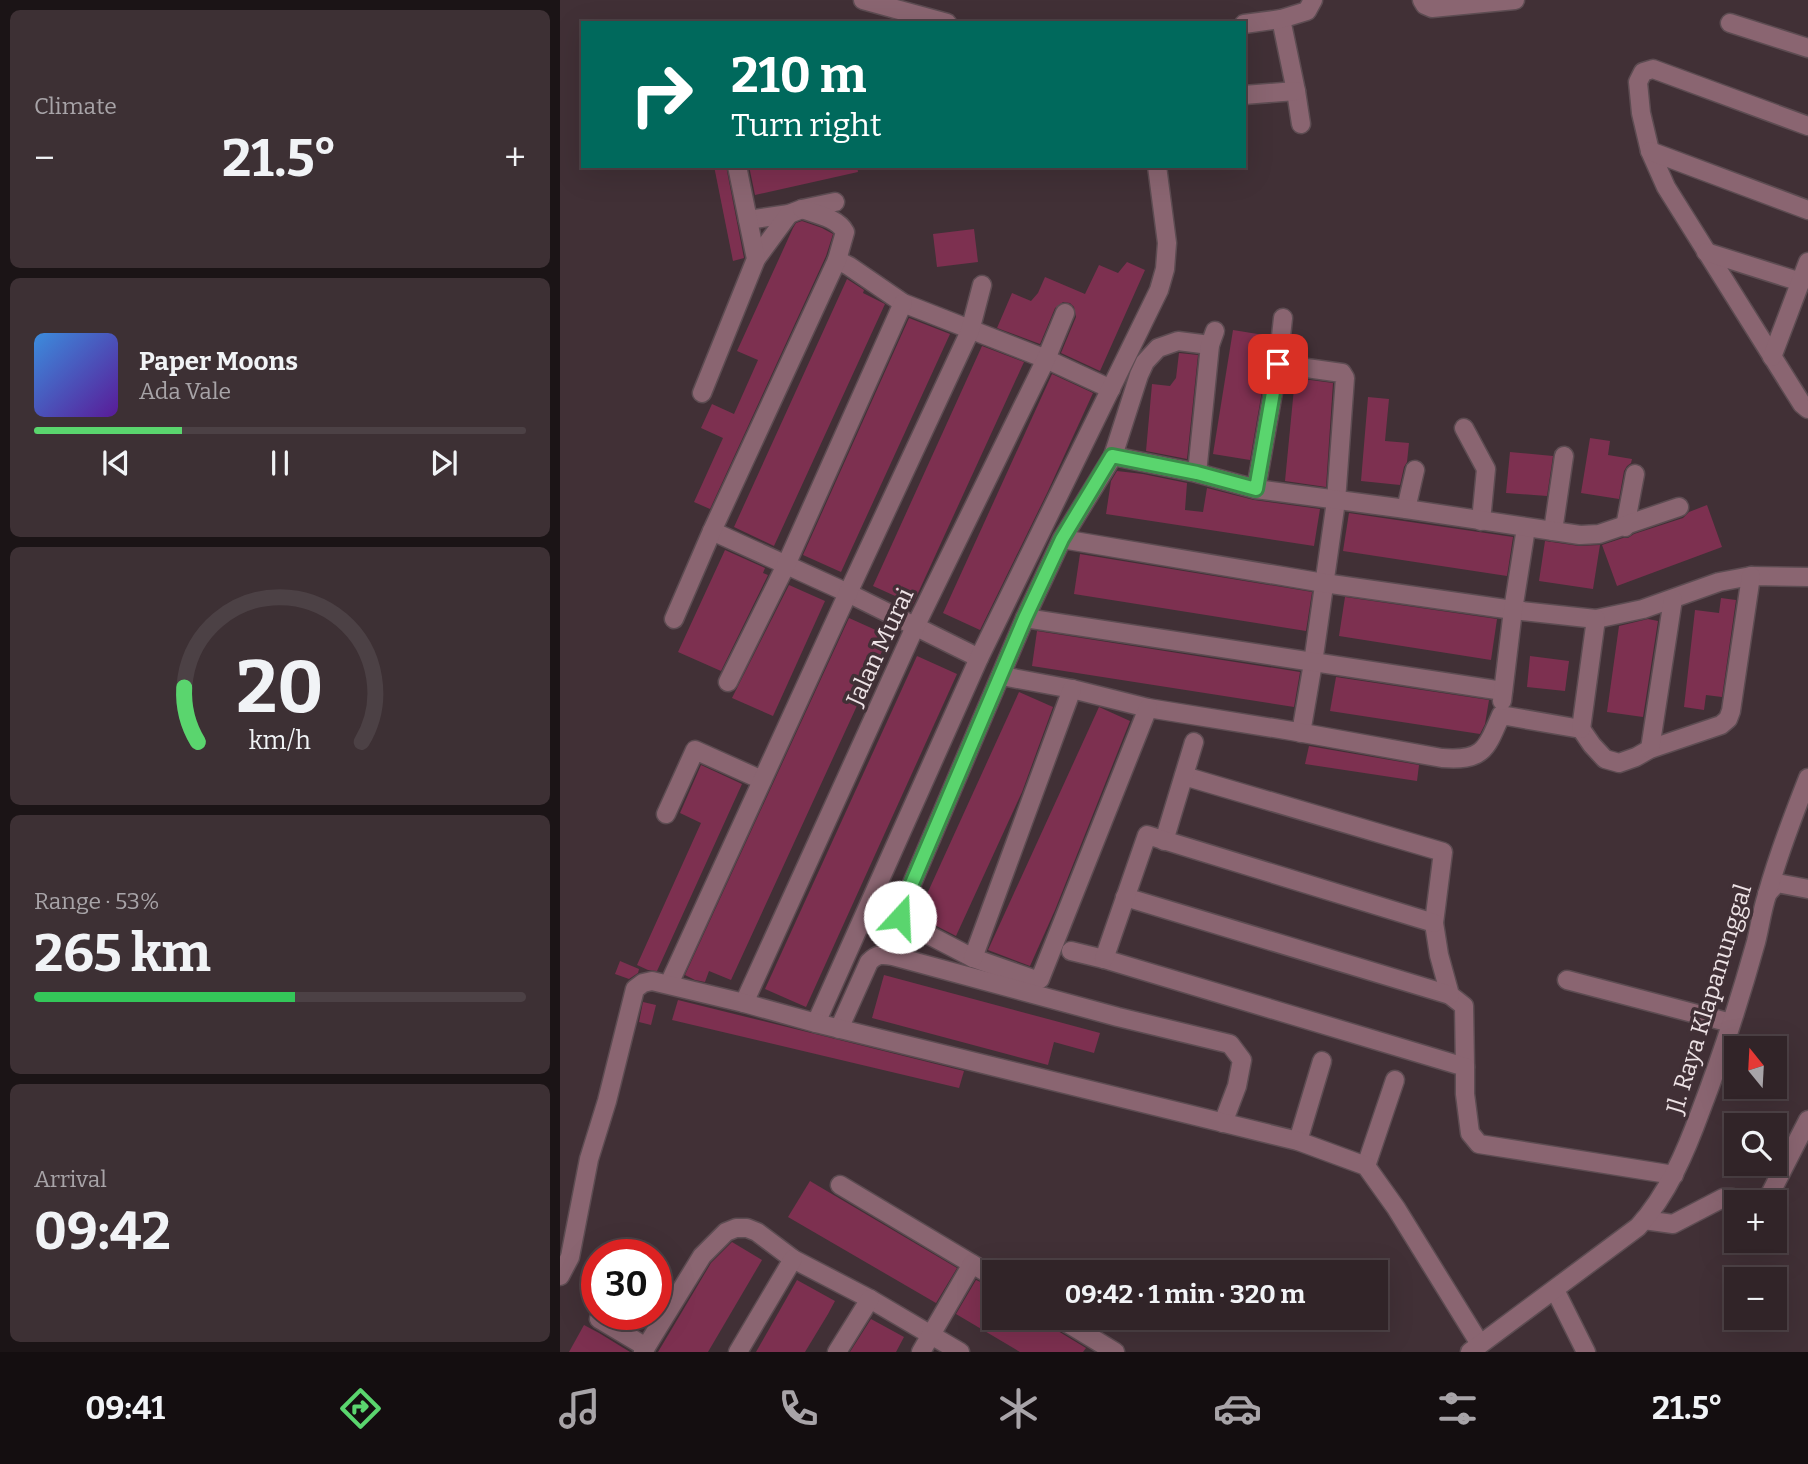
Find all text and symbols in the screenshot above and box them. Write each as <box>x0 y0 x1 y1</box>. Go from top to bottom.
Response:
text: 210 m <box>731 46 866 105</box>
icon: right <box>616 49 707 140</box>
text: Climate <box>34 92 117 120</box>
text: Turn right <box>731 106 882 144</box>
text: 21.5° <box>222 127 337 190</box>
text: − <box>34 135 55 181</box>
text: + <box>504 135 526 181</box>
pin <box>1248 334 1308 394</box>
icon: arrive <box>1259 345 1297 383</box>
text: Paper Moons <box>139 346 298 377</box>
text: Ada Vale <box>139 377 231 405</box>
icon: previous <box>97 444 135 482</box>
icon: pause <box>261 444 299 482</box>
icon: next <box>425 444 463 482</box>
street label: Jalan Murai <box>840 584 919 711</box>
text: 20 <box>236 644 324 731</box>
text: km/h <box>249 726 311 756</box>
position arrow <box>863 880 937 954</box>
street label: Jl. Raya Klapanunggal <box>1660 881 1757 1118</box>
text: Range · 53% <box>34 887 159 915</box>
text: 265 km <box>34 922 211 985</box>
north arrow <box>1724 1036 1787 1099</box>
map controls <box>1724 1036 1787 1330</box>
button: search <box>1724 1113 1787 1176</box>
text: Arrival <box>34 1165 107 1193</box>
button: + <box>1724 1190 1787 1253</box>
text: 09:42 <box>34 1200 171 1263</box>
speed limit sign: 30 <box>581 1239 672 1330</box>
button: − <box>1724 1267 1787 1330</box>
text: 09:42 · 1 min · 320 m <box>1065 1279 1305 1310</box>
icon: directions <box>336 1384 385 1433</box>
icon: music <box>555 1384 604 1433</box>
icon: phone <box>774 1384 823 1433</box>
icon: climate <box>994 1384 1043 1433</box>
icon: car <box>1213 1384 1262 1433</box>
icon: filters <box>1433 1384 1482 1433</box>
text: 09:41 <box>85 1389 165 1427</box>
text: 21.5° <box>1652 1389 1723 1427</box>

